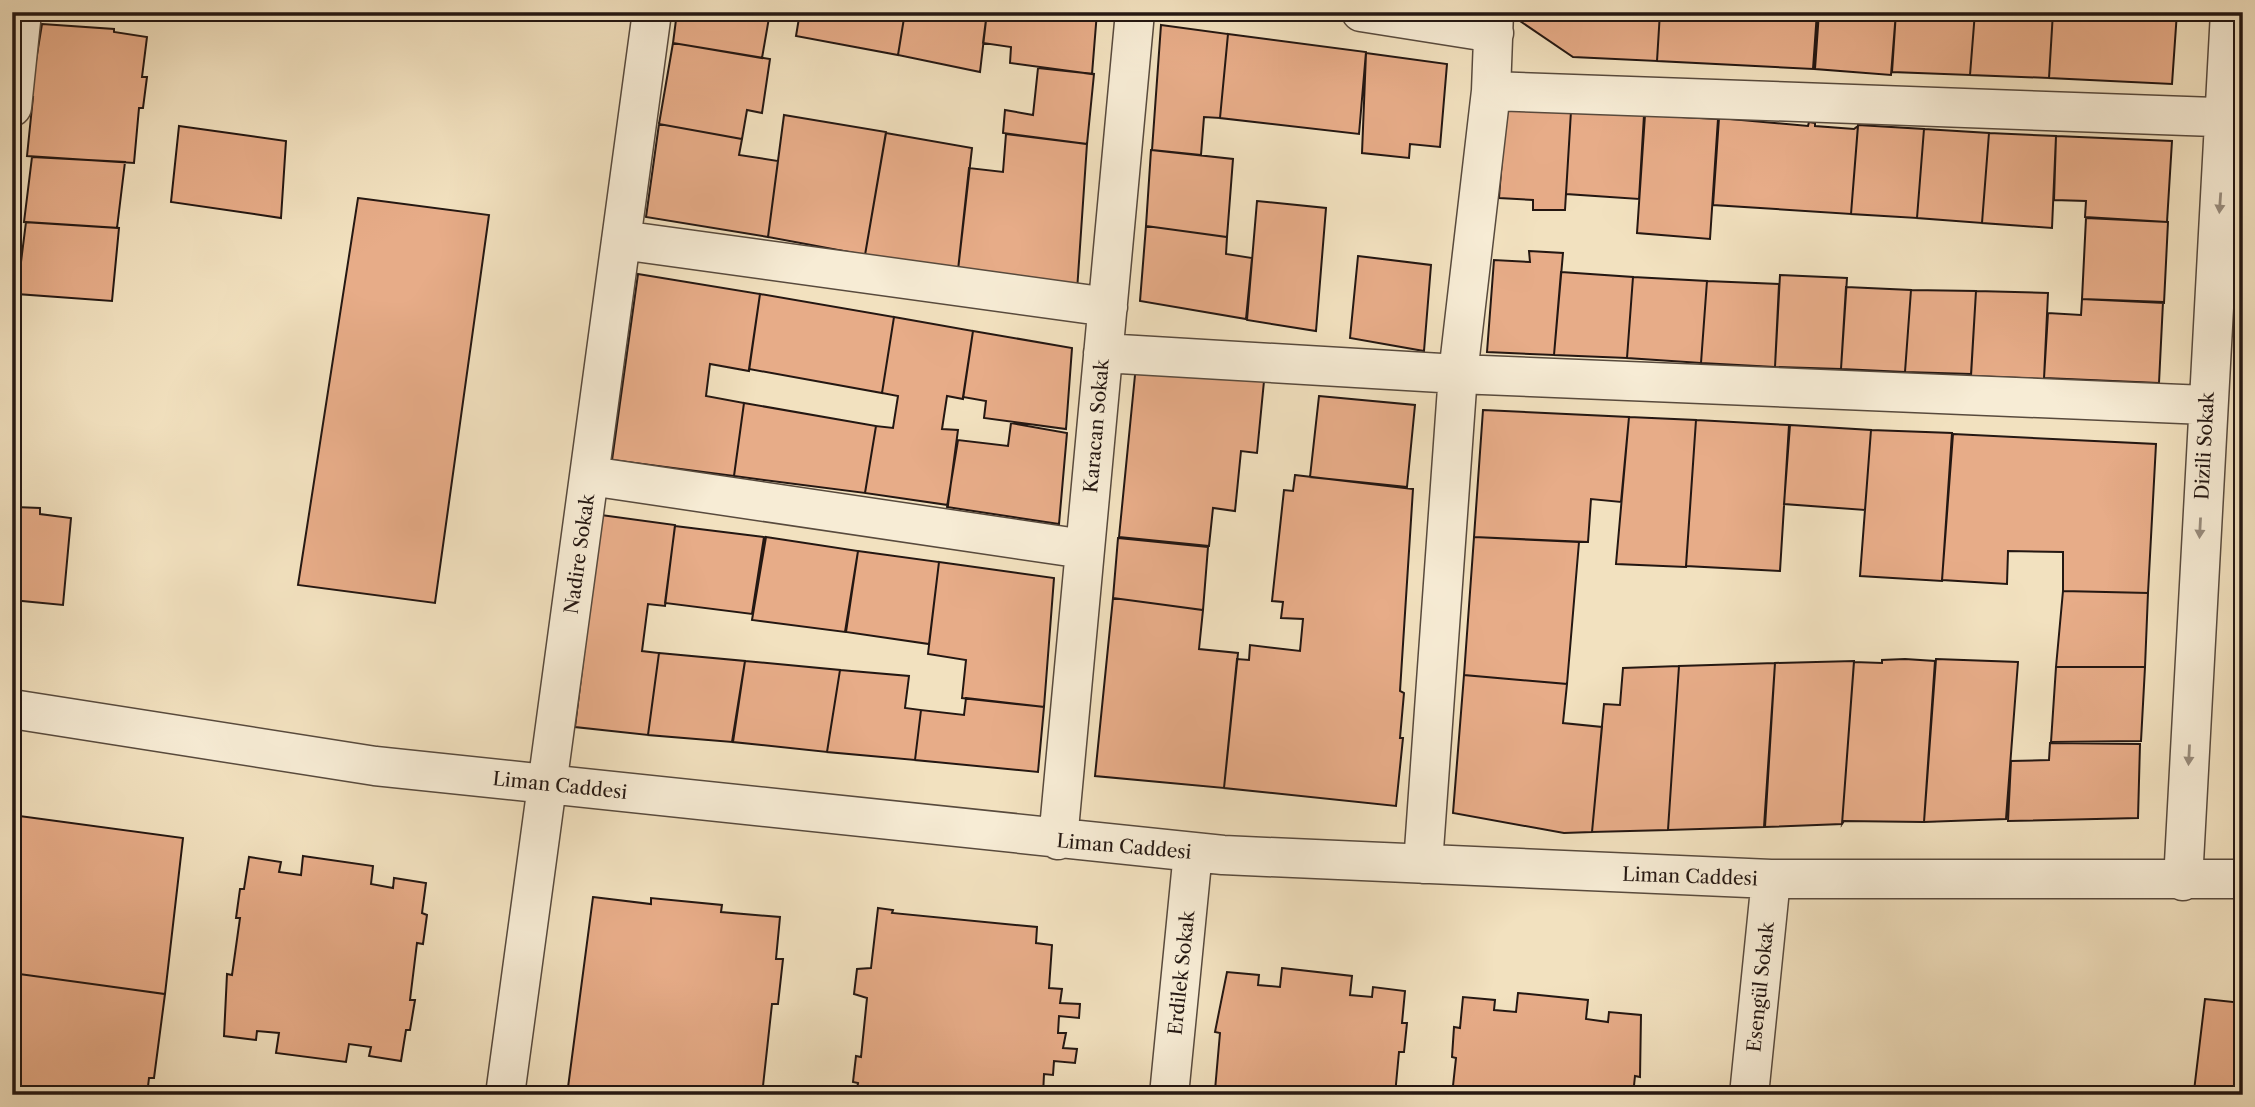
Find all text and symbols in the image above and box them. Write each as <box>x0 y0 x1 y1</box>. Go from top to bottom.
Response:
one-way arrow <box>2214 192 2225 214</box>
street label: Karacan Sokak <box>1079 357 1114 494</box>
street label: Dizili Sokak <box>2190 391 2219 500</box>
street label: Nadire Sokak <box>560 492 599 615</box>
one-way arrow <box>2194 517 2205 539</box>
one-way arrow <box>2183 744 2194 766</box>
street label: Liman Caddesi <box>491 767 629 804</box>
street label: Liman Caddesi <box>1056 829 1193 864</box>
street label: Liman Caddesi <box>1622 863 1758 890</box>
street label: Erdilek Sokak <box>1164 909 1200 1036</box>
street label: Esengül Sokak <box>1742 920 1779 1053</box>

